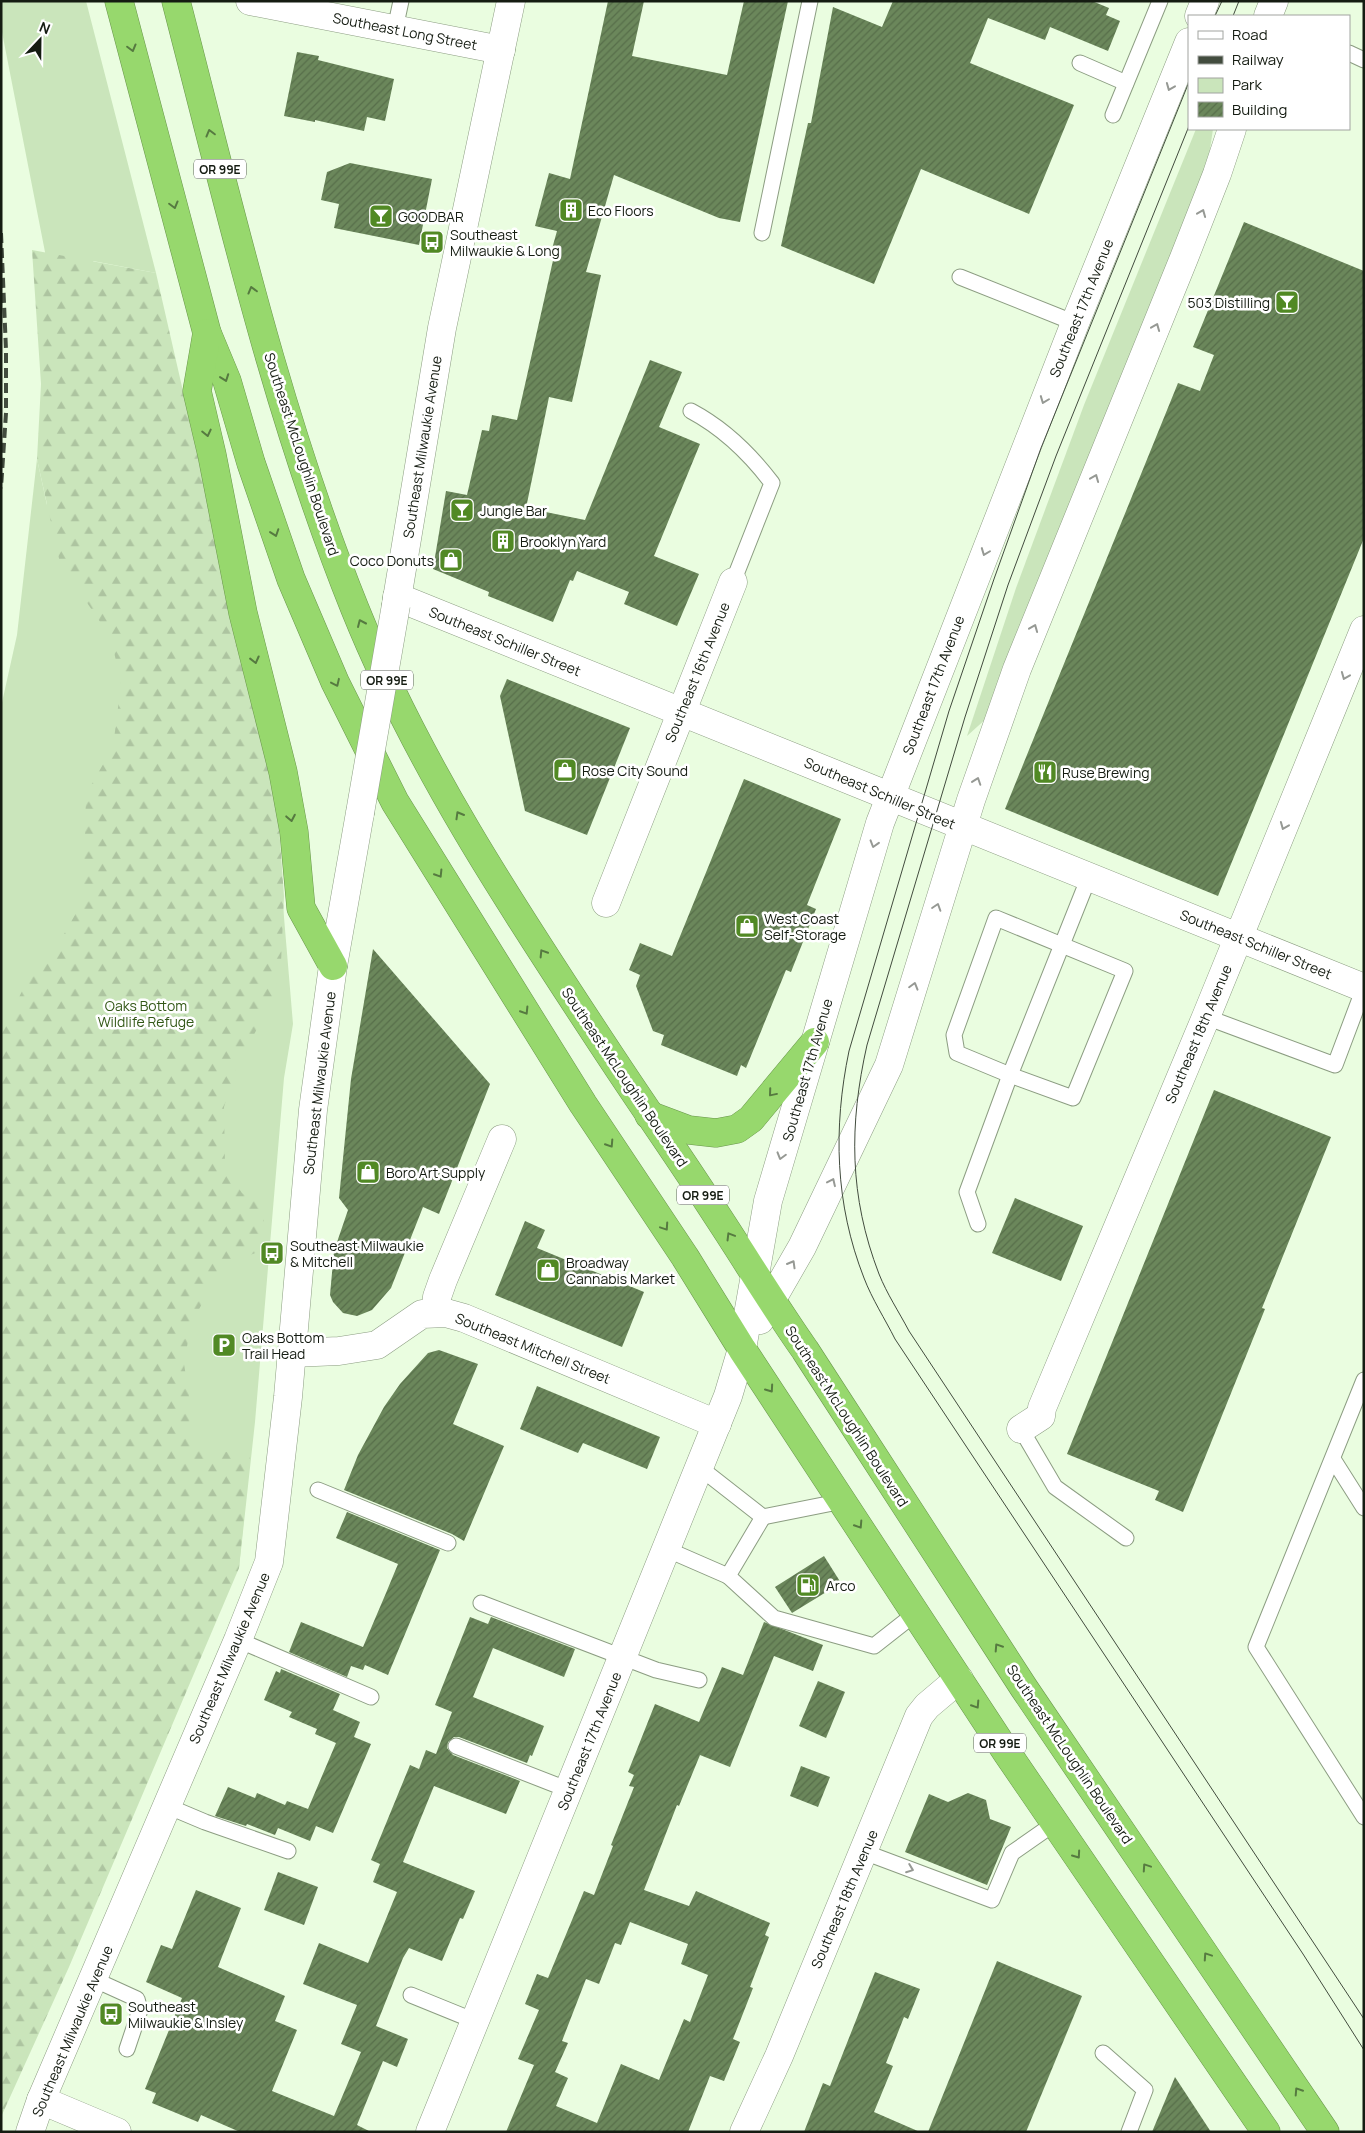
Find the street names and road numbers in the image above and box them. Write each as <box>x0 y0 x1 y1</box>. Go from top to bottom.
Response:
street label: Southeast Long Street <box>331 8 479 54</box>
road number: OR 99E <box>194 160 246 178</box>
street label: Southeast 17th Avenue <box>1044 236 1118 380</box>
street label: Southeast McLoughlin Boulevard <box>260 350 344 558</box>
street label: Southeast Milwaukie Avenue <box>398 354 446 540</box>
street label: Southeast 16th Avenue <box>660 599 734 745</box>
street label: Southeast Schiller Street <box>426 602 584 680</box>
street label: Southeast 17th Avenue <box>898 613 968 757</box>
road number: OR 99E <box>361 670 413 690</box>
street label: Southeast Schiller Street <box>802 753 959 834</box>
street label: Southeast Schiller Street <box>1177 905 1335 983</box>
street label: Southeast 18th Avenue <box>1160 962 1236 1106</box>
street label: Southeast McLoughlin Boulevard <box>558 984 692 1170</box>
street label: Southeast Milwaukie Avenue <box>298 990 340 1176</box>
street label: Southeast 17th Avenue <box>777 996 837 1144</box>
road number: OR 99E <box>677 1186 729 1204</box>
street label: Southeast Mitchell Street <box>453 1308 614 1388</box>
street label: Southeast McLoughlin Boulevard <box>781 1322 913 1510</box>
street label: Southeast Milwaukie Avenue <box>184 1569 274 1747</box>
street label: Southeast McLoughlin Boulevard <box>1003 1661 1137 1847</box>
street label: Southeast 17th Avenue <box>552 1669 626 1813</box>
road number: OR 99E <box>974 1734 1026 1752</box>
street label: Southeast 18th Avenue <box>806 1827 882 1971</box>
street label: Southeast Milwaukie Avenue <box>27 1942 117 2120</box>

